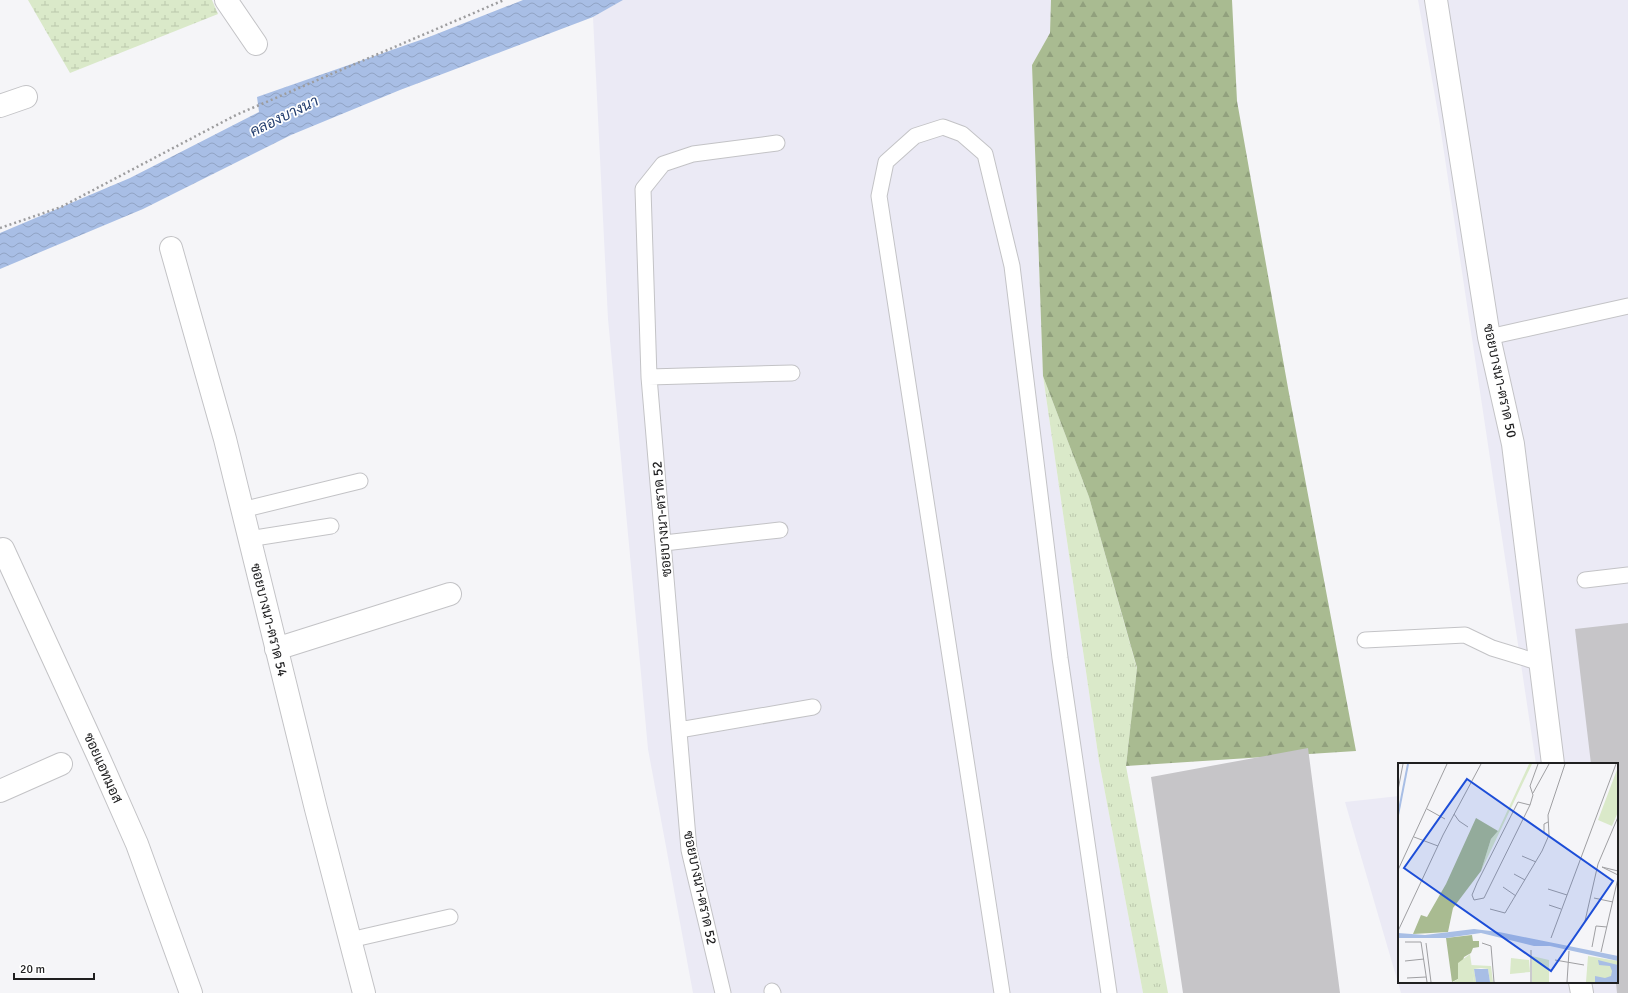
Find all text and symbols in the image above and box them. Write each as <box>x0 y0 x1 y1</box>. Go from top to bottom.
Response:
water label: คลองบางนา <box>247 92 321 140</box>
street label: ซอยบางนา-ตราด 50 <box>1480 322 1520 440</box>
street label: ซอยบางนา-ตราด 52 <box>648 460 676 578</box>
street label: ซอยบางนา-ตราด 54 <box>247 562 291 679</box>
street label: ซอยแอทมอส <box>80 730 126 806</box>
inset map <box>1398 763 1618 983</box>
street label: ซอยบางนา-ตราด 52 <box>680 829 720 947</box>
scale bar <box>14 955 94 981</box>
text: 20 m <box>20 962 45 977</box>

